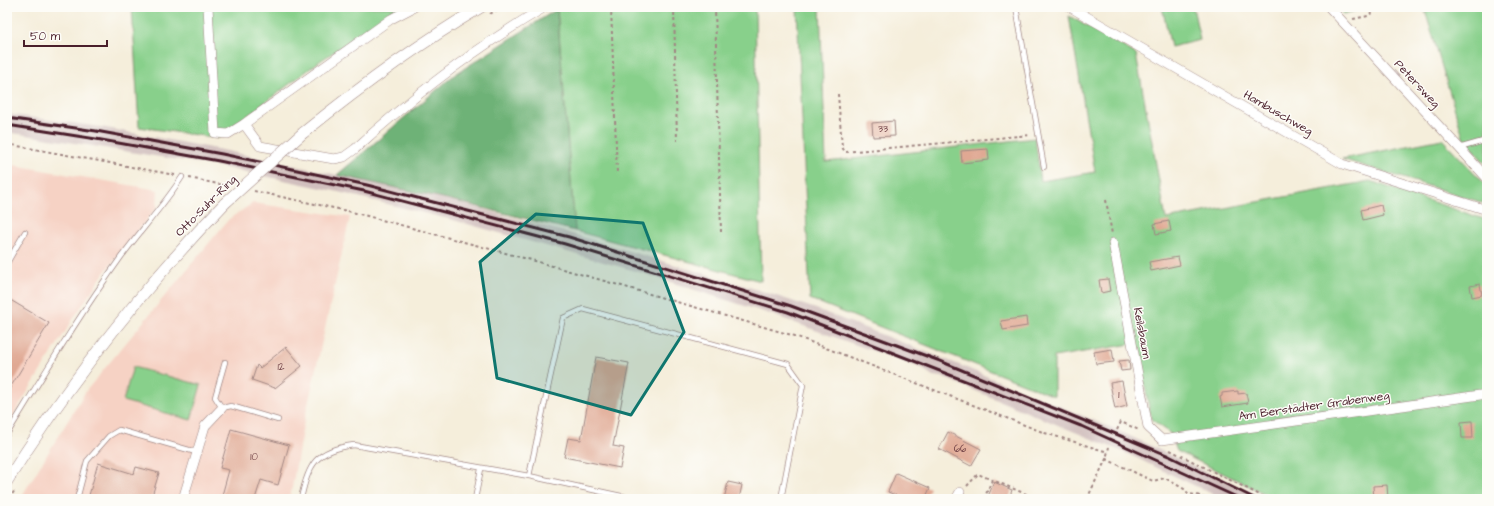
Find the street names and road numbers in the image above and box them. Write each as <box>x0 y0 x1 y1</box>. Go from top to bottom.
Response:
street label: Petersweg <box>1389 56 1444 113</box>
street label: Hambuschweg <box>1240 86 1316 141</box>
street label: Otto-Suhr-Ring <box>171 171 241 241</box>
street label: Keilsbaum <box>1129 306 1155 361</box>
street label: Am Berstädter Grabenweg <box>1238 387 1391 426</box>

